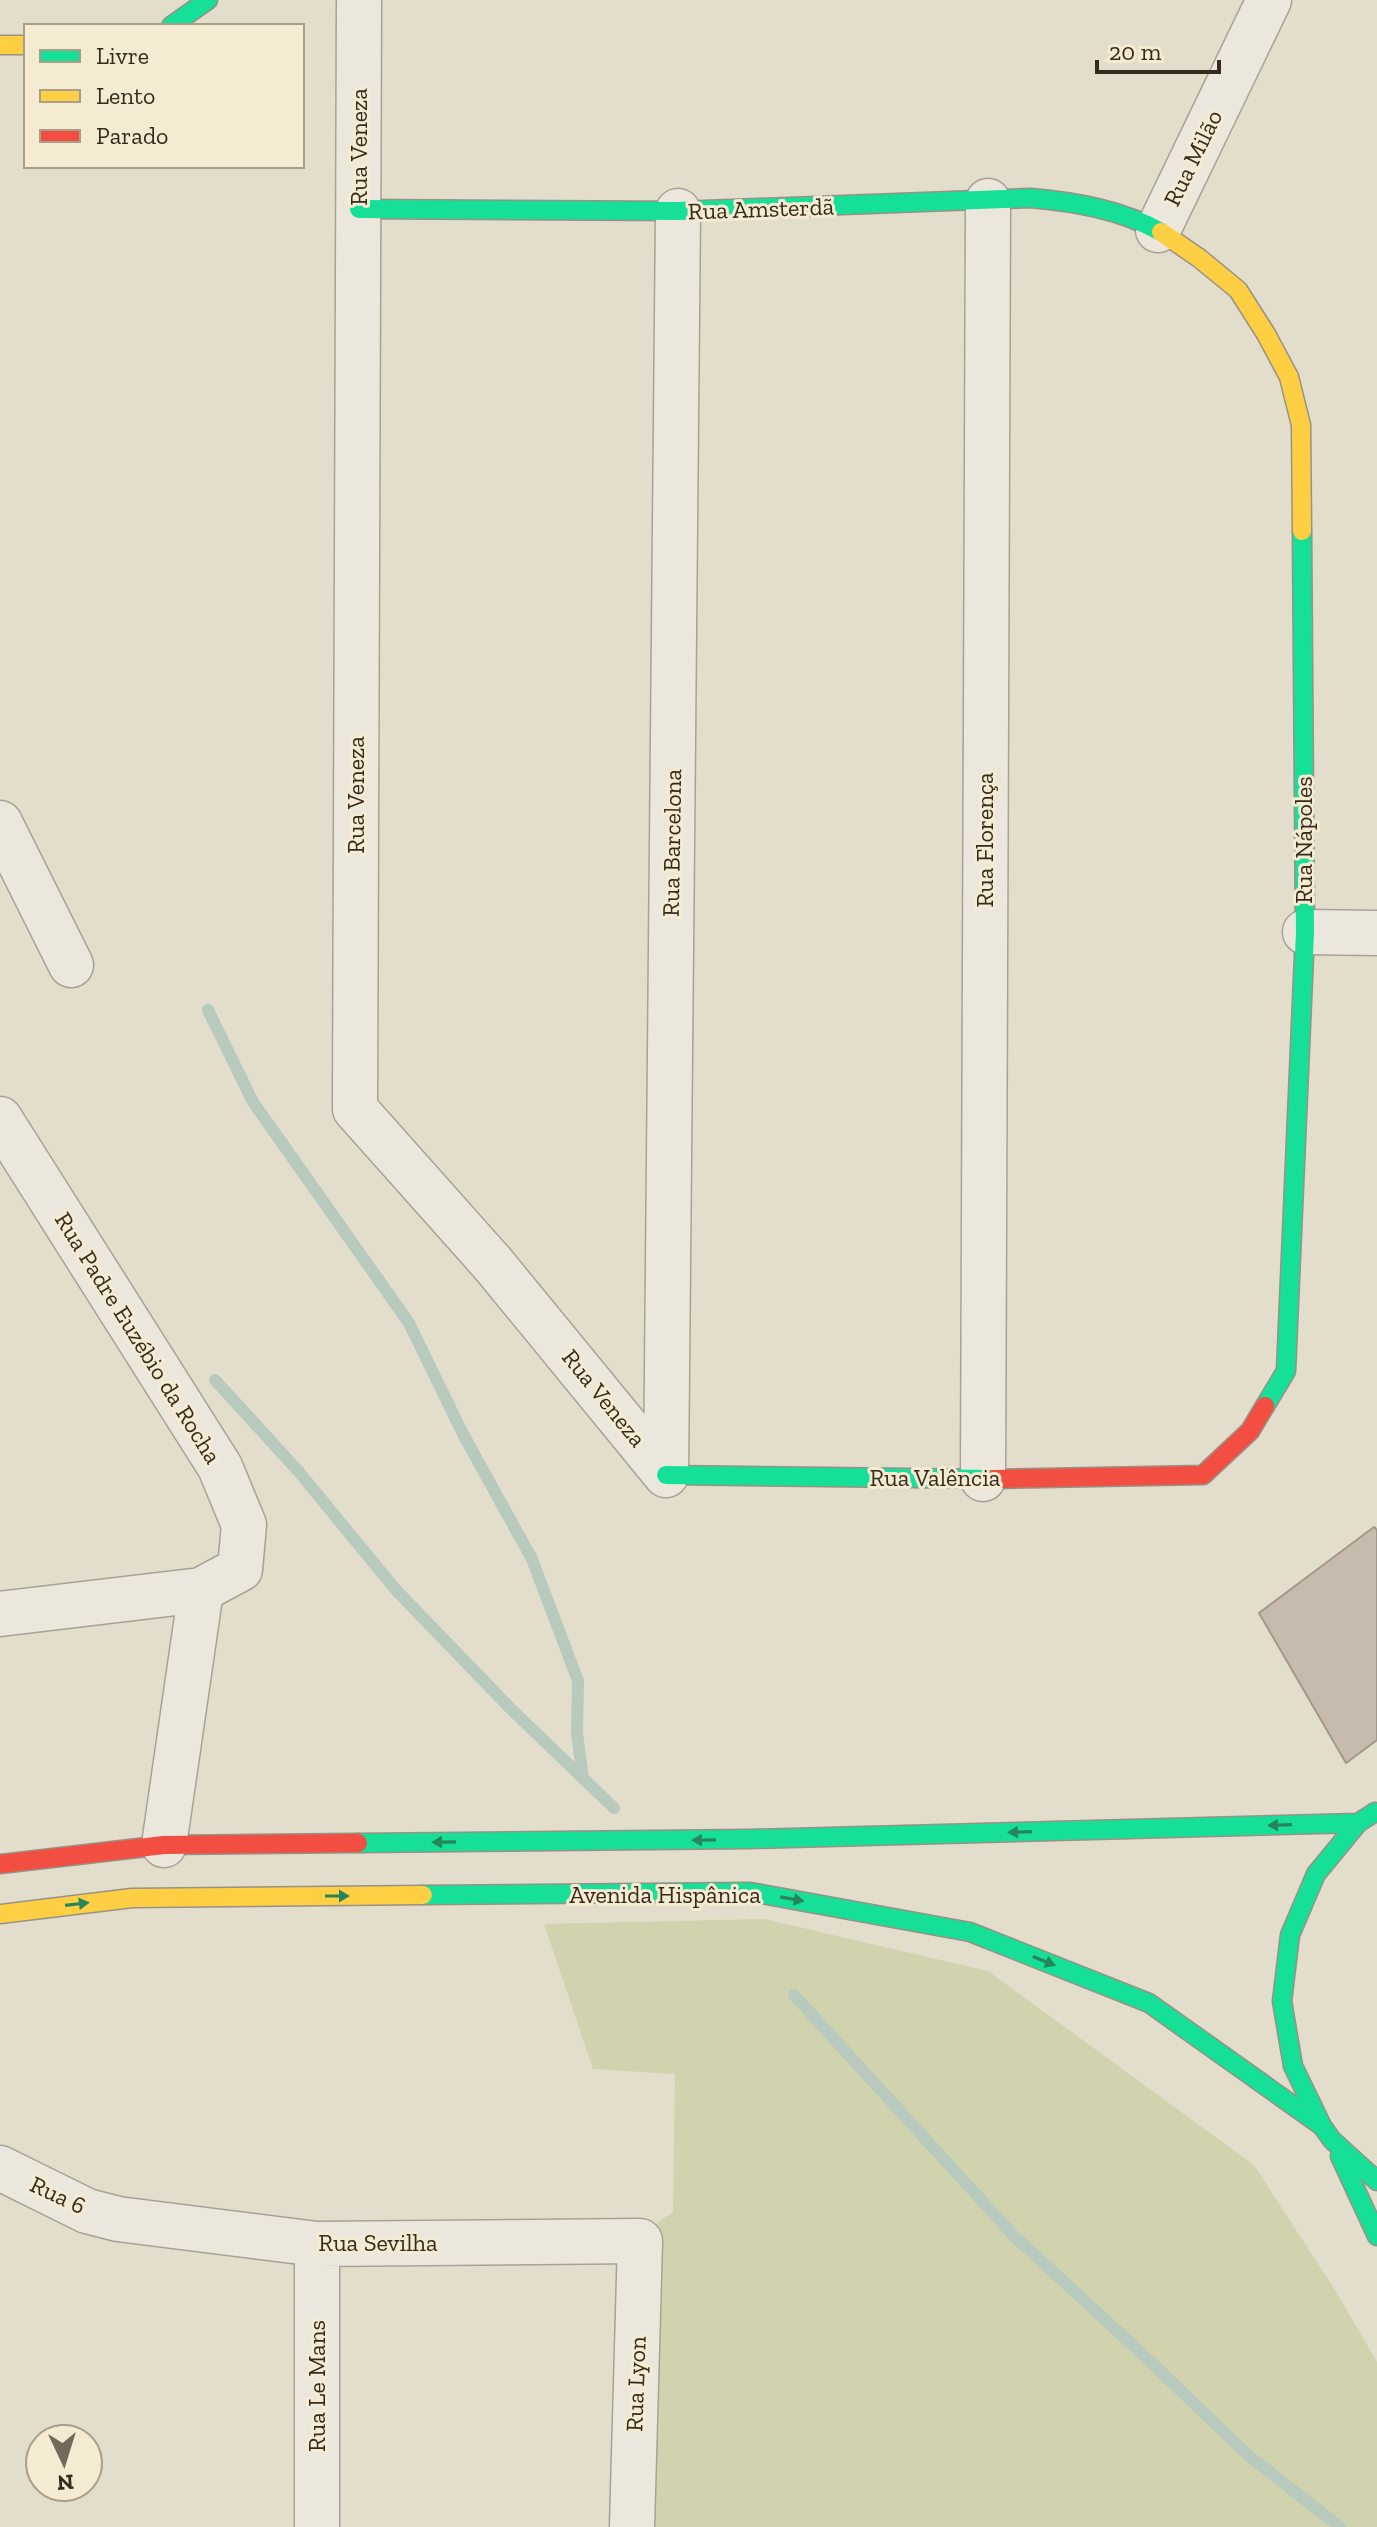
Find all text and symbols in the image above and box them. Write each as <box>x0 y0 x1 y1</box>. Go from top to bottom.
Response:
legend <box>24 24 304 168</box>
scale bar <box>1097 24 1219 74</box>
text: 20 m <box>1109 37 1162 66</box>
text: Livre <box>96 41 149 70</box>
text: Lento <box>96 81 155 110</box>
street label: Rua Veneza <box>344 88 373 206</box>
street label: Rua Milão <box>1157 105 1228 211</box>
text: Parado <box>96 121 168 150</box>
street label: Rua Amsterdã <box>687 191 835 226</box>
street label: Rua Veneza <box>341 736 370 854</box>
street label: Rua Barcelona <box>656 768 687 917</box>
street label: Rua Florença <box>970 772 999 908</box>
street label: Rua Nápoles <box>1289 776 1318 904</box>
street label: Rua Padre Euzébio da Rocha <box>49 1207 228 1469</box>
street label: Rua Veneza <box>556 1343 653 1453</box>
street label: Rua Valência <box>870 1463 1001 1492</box>
one-way arrow <box>1267 1819 1292 1831</box>
one-way arrow <box>1007 1826 1032 1838</box>
one-way arrow <box>691 1834 716 1846</box>
one-way arrow <box>431 1836 456 1848</box>
street label: Avenida Hispânica <box>569 1880 761 1909</box>
one-way arrow <box>325 1890 350 1902</box>
one-way arrow <box>780 1894 805 1906</box>
one-way arrow <box>65 1898 90 1911</box>
one-way arrow <box>1032 1955 1056 1968</box>
street label: Rua 6 <box>26 2169 91 2220</box>
street label: Rua Sevilha <box>318 2228 438 2257</box>
street label: Rua Le Mans <box>302 2320 331 2452</box>
street label: Rua Lyon <box>619 2336 652 2432</box>
north arrow <box>24 2423 104 2503</box>
text: N <box>56 2468 75 2497</box>

